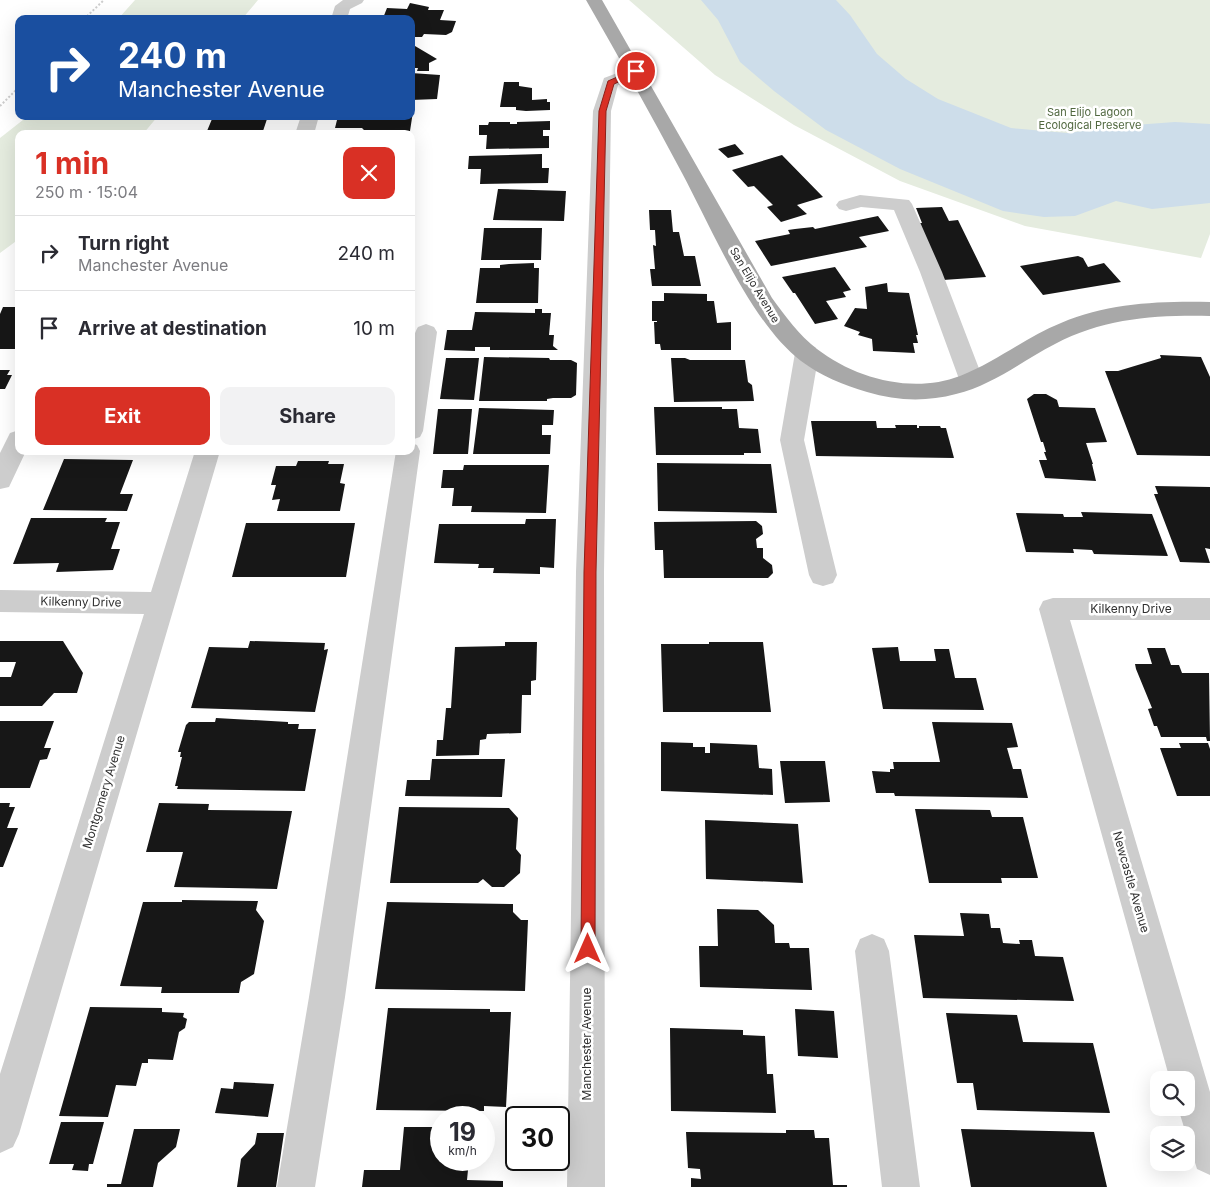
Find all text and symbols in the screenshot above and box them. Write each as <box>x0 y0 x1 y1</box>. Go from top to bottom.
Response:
text: 240 m <box>118 34 227 76</box>
icon: right <box>35 35 100 100</box>
pin <box>615 50 657 92</box>
icon: arrive <box>622 57 650 85</box>
text: Manchester Avenue <box>118 76 325 102</box>
park label: San Elijo Lagoon Ecological Preserve <box>1039 105 1141 132</box>
text: 1 min <box>35 145 109 181</box>
button: close <box>343 147 395 199</box>
text: 250 m · 15:04 <box>35 182 138 202</box>
text: Turn right <box>78 232 169 255</box>
icon: right <box>35 239 63 267</box>
text: 240 m <box>337 242 395 265</box>
street label: San Elijo Avenue <box>727 245 783 325</box>
text: Manchester Avenue <box>78 255 228 275</box>
icon: arrive <box>35 314 63 342</box>
text: Arrive at destination <box>78 317 267 340</box>
text: 10 m <box>353 317 395 340</box>
button: Exit <box>35 387 210 445</box>
button: Share <box>220 387 395 445</box>
street label: Kilkenny Drive <box>40 593 122 610</box>
street label: Kilkenny Drive <box>1090 601 1172 616</box>
street label: Montgomery Avenue <box>79 733 128 850</box>
street label: Newcastle Avenue <box>1110 829 1153 934</box>
position arrow <box>561 922 613 974</box>
street label: Manchester Avenue <box>579 988 594 1100</box>
map controls <box>1150 1071 1195 1171</box>
button: search <box>1150 1071 1195 1116</box>
speed limit sign: 30 <box>505 1106 570 1171</box>
text: 19 <box>449 1117 476 1147</box>
button: layers <box>1150 1126 1195 1171</box>
text: km/h <box>448 1143 477 1158</box>

